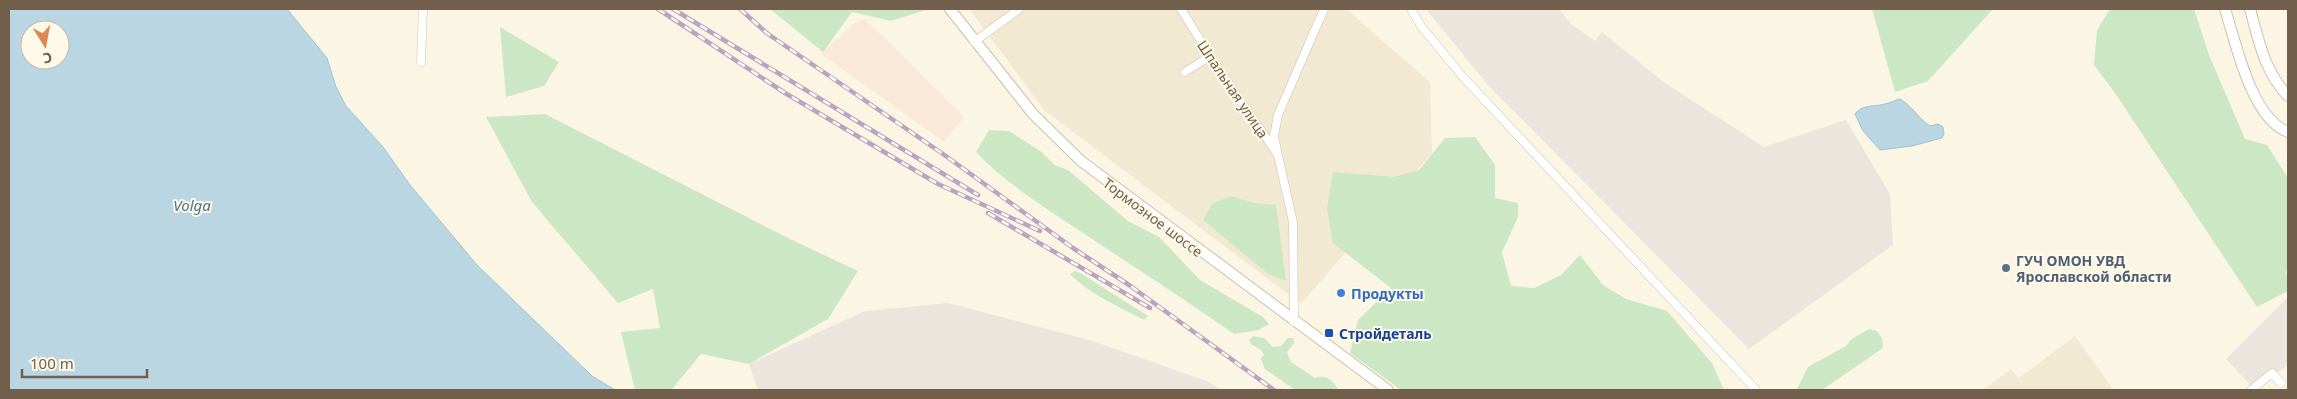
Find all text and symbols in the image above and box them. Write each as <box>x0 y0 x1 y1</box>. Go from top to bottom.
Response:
north arrow <box>20 20 70 70</box>
street label: Шпальная улица <box>1193 36 1273 142</box>
text: С <box>41 48 54 68</box>
street label: Тормозное шоссе <box>1099 173 1207 261</box>
water label: Volga <box>173 195 211 215</box>
place label: ГУЧ ОМОН УВД Ярославской области <box>2016 251 2172 286</box>
marker: ГУЧ ОМОН УВД Ярославской области <box>2000 262 2012 274</box>
place label: Продукты <box>1351 284 1424 303</box>
marker: Продукты <box>1335 287 1347 299</box>
place label: Стройдеталь <box>1339 324 1431 343</box>
marker: Стройдеталь <box>1323 327 1335 339</box>
scale bar <box>22 346 148 378</box>
text: 100 m <box>30 353 74 373</box>

